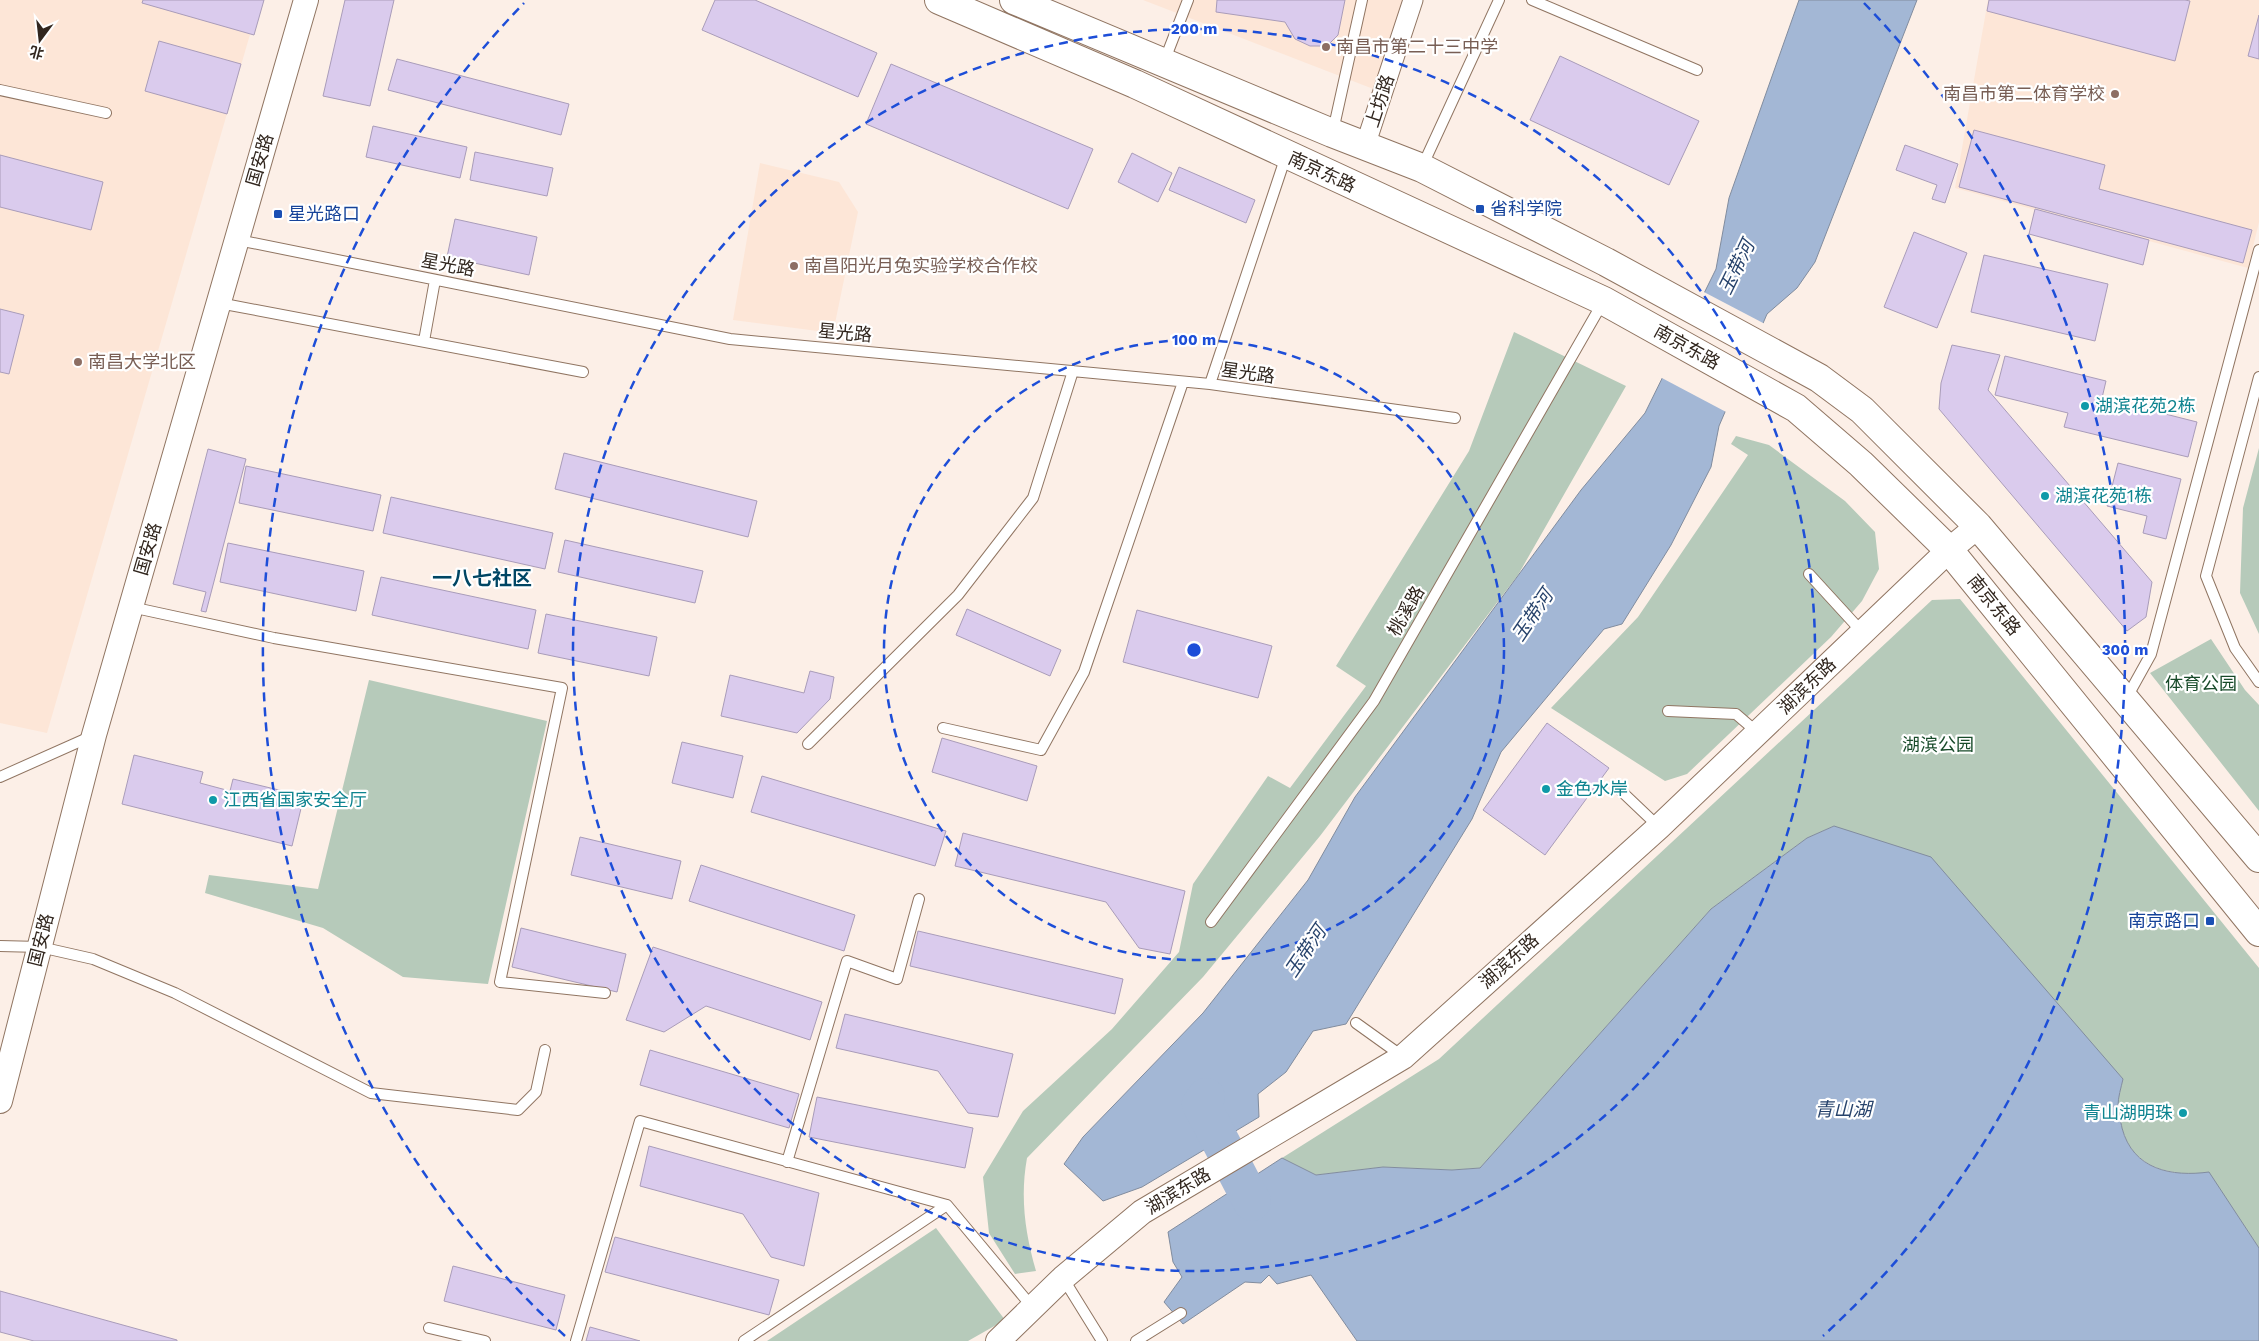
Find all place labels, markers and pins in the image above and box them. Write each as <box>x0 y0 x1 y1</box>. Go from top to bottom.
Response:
place label: 南昌市第二十三中学 <box>1336 36 1498 57</box>
marker: 南昌市第二十三中学 <box>1320 41 1332 53</box>
place label: 南昌市第二体育学校 <box>1943 83 2105 104</box>
marker: 南昌市第二体育学校 <box>2109 88 2121 100</box>
place label: 省科学院 <box>1490 198 1562 219</box>
place label: 星光路口 <box>288 203 360 224</box>
marker: 省科学院 <box>1474 203 1486 215</box>
marker: 星光路口 <box>272 208 284 220</box>
place label: 南昌阳光月兔实验学校合作校 <box>804 255 1038 276</box>
marker: 南昌阳光月兔实验学校合作校 <box>788 260 800 272</box>
place label: 南昌大学北区 <box>88 351 196 372</box>
marker: 南昌大学北区 <box>72 356 84 368</box>
place label: 湖滨花苑2栋 <box>2095 395 2196 416</box>
marker: 湖滨花苑2栋 <box>2079 400 2091 412</box>
place label: 湖滨花苑1栋 <box>2055 485 2152 506</box>
marker: 湖滨花苑1栋 <box>2039 490 2051 502</box>
centre of rings <box>1185 641 1203 659</box>
place label: 金色水岸 <box>1556 778 1628 799</box>
marker: 金色水岸 <box>1540 783 1552 795</box>
place label: 江西省国家安全厅 <box>223 789 367 810</box>
marker: 江西省国家安全厅 <box>207 794 219 806</box>
place label: 南京路口 <box>2128 910 2200 931</box>
marker: 南京路口 <box>2204 915 2216 927</box>
place label: 青山湖明珠 <box>2083 1102 2173 1123</box>
marker: 青山湖明珠 <box>2177 1107 2189 1119</box>

